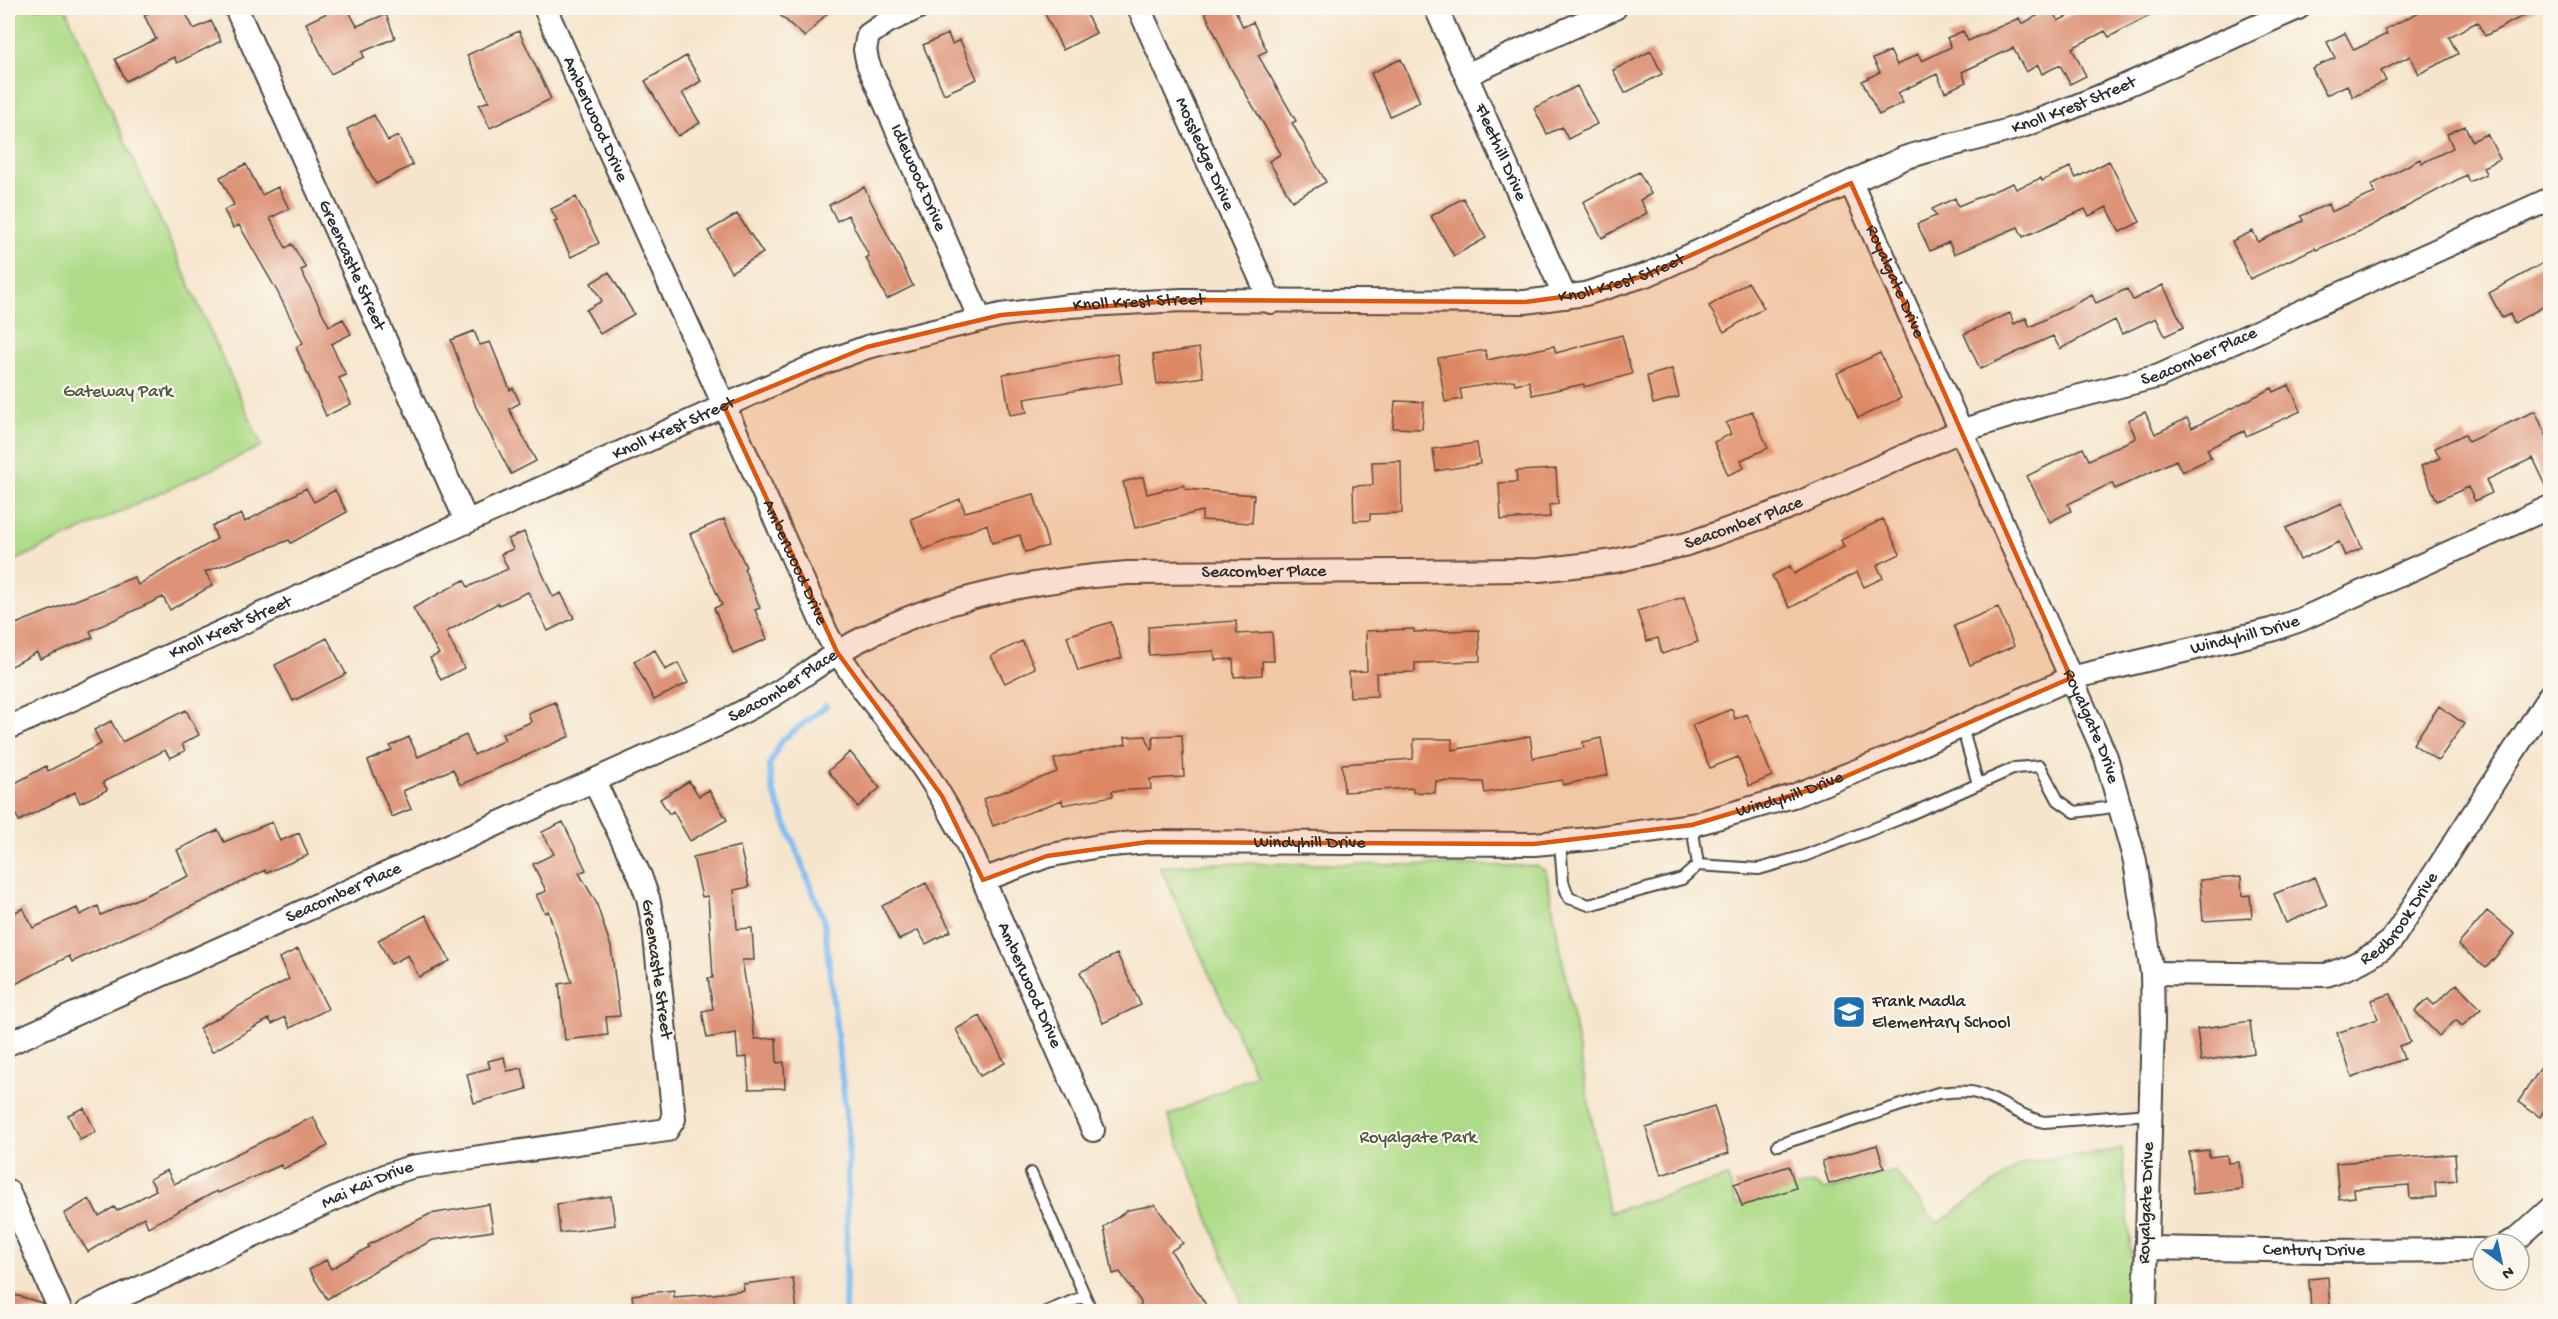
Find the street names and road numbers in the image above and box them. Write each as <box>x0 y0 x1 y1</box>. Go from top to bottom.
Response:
street label: Amberwood Drive <box>558 53 633 186</box>
street label: Knoll Krest Street <box>2009 71 2141 139</box>
street label: Mossledge Drive <box>1170 94 1239 215</box>
street label: Fleethill Drive <box>1469 100 1532 205</box>
street label: Idlewood Drive <box>885 121 951 235</box>
street label: Greencastle Street <box>313 197 391 335</box>
street label: Royalgate Drive <box>1860 222 1930 342</box>
street label: Knoll Krest Street <box>1557 248 1689 308</box>
street label: Knoll Krest Street <box>1072 289 1206 316</box>
street label: Seacomber Place <box>2139 322 2261 391</box>
street label: Knoll Krest Street <box>609 391 740 465</box>
street label: Seacomber Place <box>1682 492 1807 555</box>
street label: Amberwood Drive <box>757 496 832 629</box>
street label: Seacomber Place <box>1201 561 1327 583</box>
street label: Knoll Krest Street <box>166 591 296 665</box>
street label: Windyhill Drive <box>2188 610 2303 659</box>
street label: Seacomber Place <box>725 644 842 728</box>
street label: Royalgate Drive <box>2058 666 2124 786</box>
street label: Windyhill Drive <box>1734 766 1847 822</box>
street label: Windyhill Drive <box>1253 832 1366 854</box>
street label: Seacomber Place <box>282 858 405 928</box>
street label: Redbrook Drive <box>2356 868 2444 970</box>
street label: Greencastle Street <box>636 898 676 1042</box>
street label: Amberwood Drive <box>993 919 1067 1052</box>
street label: Royalgate Drive <box>2134 1141 2160 1264</box>
street label: Mai Kai Drive <box>318 1156 417 1214</box>
street label: Century Drive <box>2263 1240 2366 1262</box>

